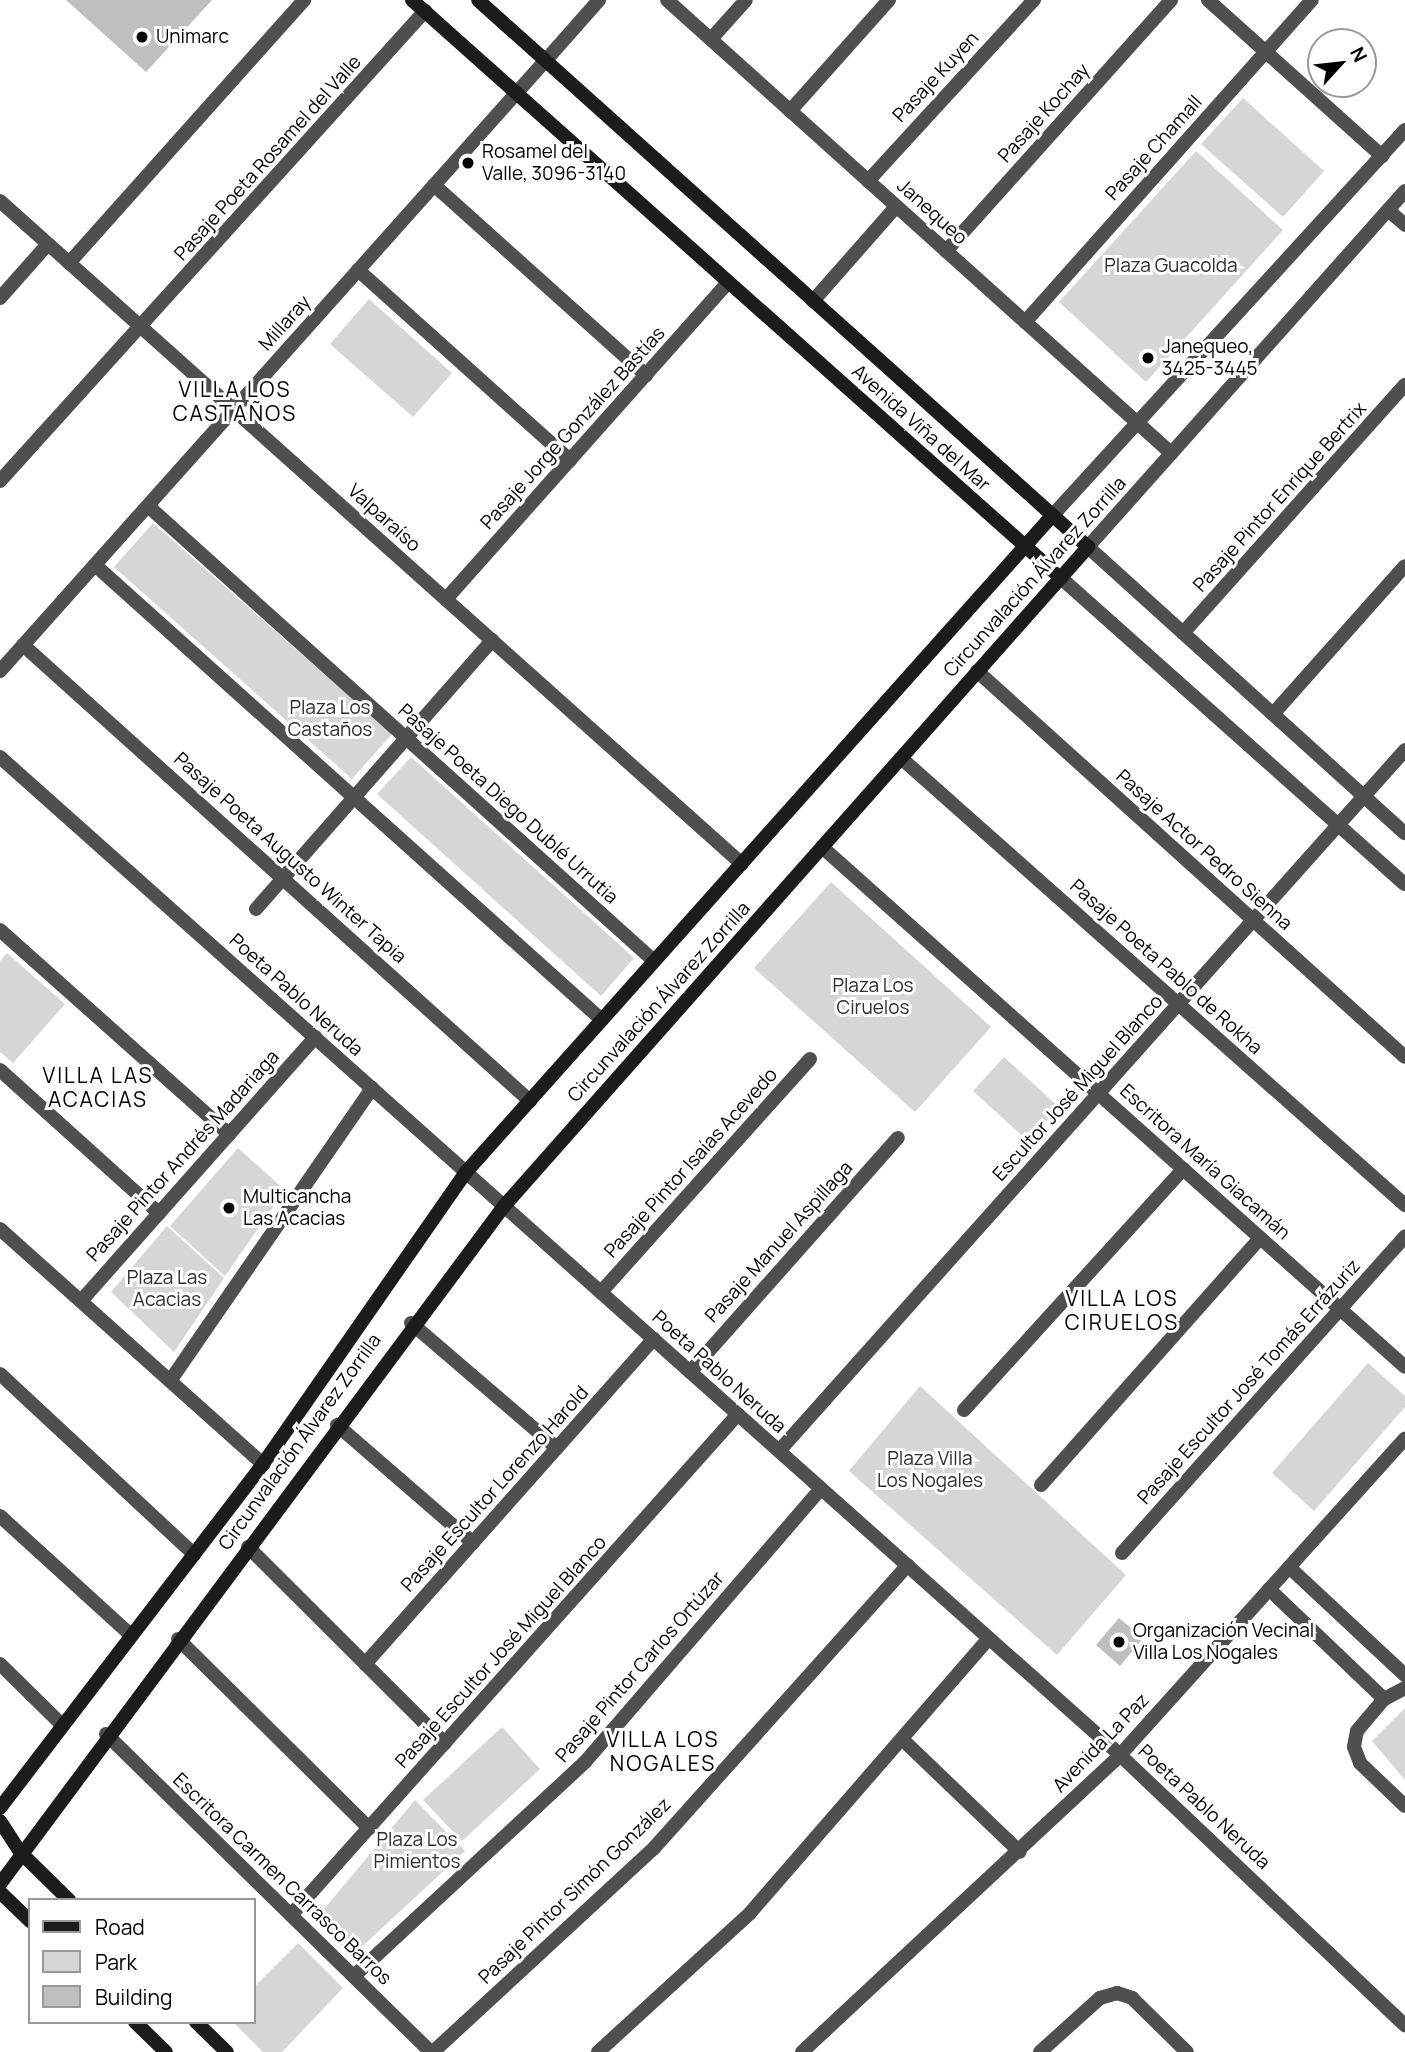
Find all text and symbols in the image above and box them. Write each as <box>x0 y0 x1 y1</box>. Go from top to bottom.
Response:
place label: Unimarc <box>156 26 229 48</box>
street label: Pasaje Kuyen <box>888 27 984 127</box>
north arrow <box>1307 28 1377 98</box>
marker: Unimarc <box>134 29 150 45</box>
text: N <box>1344 42 1374 66</box>
street label: Pasaje Poeta Rosamel del Valle <box>170 51 366 265</box>
street label: Pasaje Kochay <box>994 59 1094 167</box>
street label: Pasaje Chamall <box>1101 91 1207 205</box>
place label: Rosamel del Valle, 3096-3140 <box>482 141 626 185</box>
marker: Rosamel del Valle, 3096-3140 <box>460 155 476 171</box>
street label: Janequeo <box>892 175 972 249</box>
park label: Plaza Guacolda <box>1104 255 1238 277</box>
street label: Millaray <box>254 291 316 355</box>
street label: Pasaje Jorge González Bastías <box>476 322 670 534</box>
place label: Janequeo, 3425-3445 <box>1162 336 1258 380</box>
marker: Janequeo, 3425-3445 <box>1140 350 1156 366</box>
street label: Avenida Viña del Mar <box>847 360 995 496</box>
district label: VILLA LOS CASTAÑOS <box>174 376 296 426</box>
street label: Pasaje Pintor Enrique Bertrix <box>1189 397 1371 597</box>
street label: Circunvalación Álvarez Zorrilla <box>939 472 1131 682</box>
street label: Valparaíso <box>343 479 425 557</box>
park label: Plaza Los Castaños <box>288 697 372 741</box>
street label: Pasaje Poeta Diego Dublé Urrutia <box>393 699 623 909</box>
street label: Pasaje Poeta Augusto Winter Tapia <box>169 748 411 968</box>
street label: Pasaje Actor Pedro Sienna <box>1111 765 1297 935</box>
street label: Pasaje Poeta Pablo de Rokha <box>1065 875 1267 1059</box>
street label: Circunvalación Álvarez Zorrilla <box>563 897 755 1107</box>
street label: Poeta Pablo Neruda <box>224 929 368 1061</box>
park label: Plaza Los Ciruelos <box>832 975 914 1019</box>
street label: Escultor José Miguel Blanco <box>988 990 1168 1186</box>
street label: Pasaje Pintor Andrés Madariaga <box>82 1046 284 1266</box>
district label: VILLA LAS ACACIAS <box>44 1062 152 1112</box>
street label: Pasaje Pintor Isaías Acevedo <box>600 1063 782 1263</box>
street label: Escritora María Giacamán <box>1115 1079 1295 1245</box>
street label: Pasaje Manuel Aspillaga <box>701 1157 857 1327</box>
place label: Multicancha Las Acacias <box>243 1186 351 1230</box>
marker: Multicancha Las Acacias <box>221 1200 237 1216</box>
street label: Pasaje Escultor José Tomás Errázuriz <box>1133 1255 1365 1509</box>
park label: Plaza Las Acacias <box>127 1267 207 1311</box>
district label: VILLA LOS CIRUELOS <box>1066 1285 1178 1335</box>
street label: Poeta Pablo Neruda <box>647 1306 791 1438</box>
street label: Circunvalación Álvarez Zorrilla <box>214 1329 386 1555</box>
street label: Pasaje Escultor Lorenzo Harold <box>396 1381 594 1597</box>
park label: Plaza Villa Los Nogales <box>877 1448 983 1492</box>
street label: Pasaje Escultor José Miguel Blanco <box>391 1531 611 1773</box>
street label: Pasaje Pintor Carlos Ortúzar <box>551 1567 729 1767</box>
place label: Organización Vecinal Villa Los Nogales <box>1133 1620 1314 1664</box>
marker: Organización Vecinal Villa Los Nogales <box>1111 1634 1127 1650</box>
street label: Avenida La Paz <box>1048 1689 1154 1797</box>
district label: VILLA LOS NOGALES <box>608 1726 718 1776</box>
street label: Poeta Pablo Neruda <box>1133 1740 1275 1874</box>
street label: Escritora Carmen Carrasco Barros <box>168 1768 396 1990</box>
street label: Pasaje Pintor Simón González <box>474 1793 676 1989</box>
park label: Plaza Los Pimientos <box>374 1829 460 1873</box>
legend <box>28 1898 256 2024</box>
text: Road <box>95 1913 145 1941</box>
text: Park <box>95 1948 137 1976</box>
text: Building <box>95 1983 172 2011</box>

